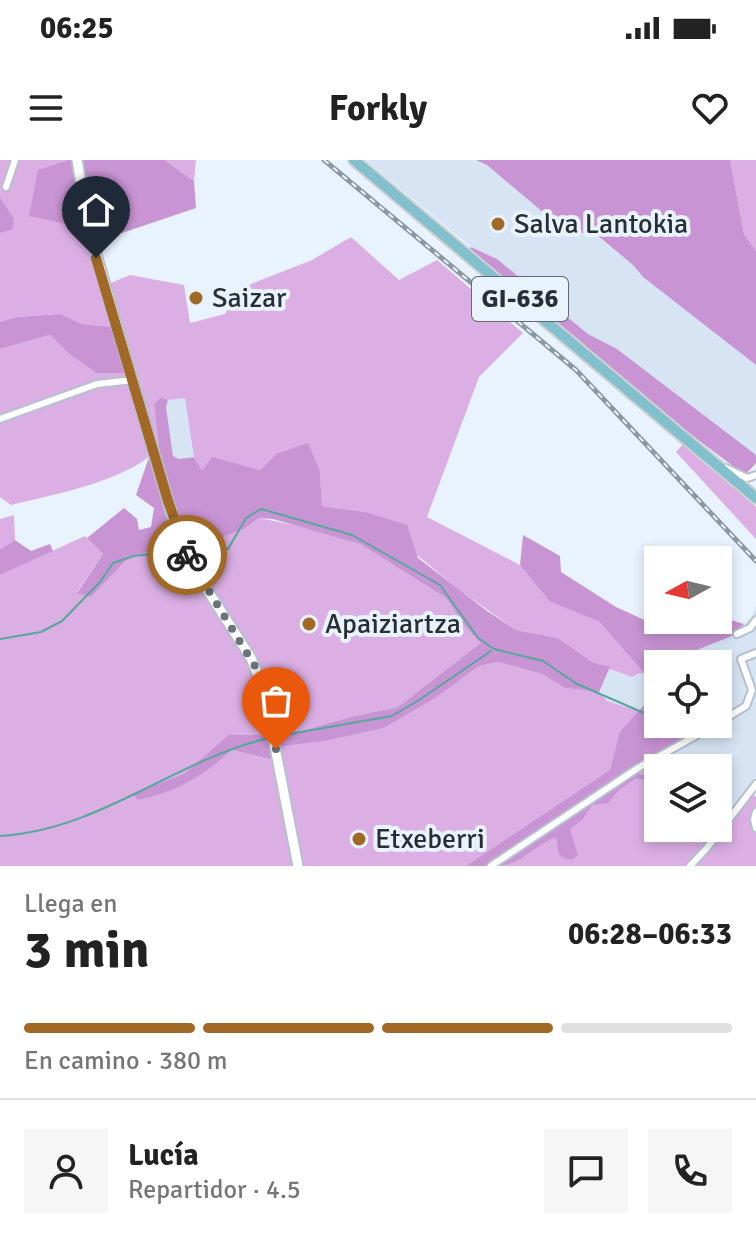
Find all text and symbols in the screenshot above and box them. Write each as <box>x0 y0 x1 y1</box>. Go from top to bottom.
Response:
text: 06:25 <box>40 10 114 47</box>
icon: menu <box>24 86 68 130</box>
text: Forkly <box>329 86 427 131</box>
icon: heart <box>688 86 732 130</box>
pin <box>62 176 130 258</box>
icon: home <box>74 188 118 232</box>
place label: Salva Lantokia <box>514 207 688 241</box>
marker: Salva Lantokia <box>489 215 507 233</box>
road number: GI-636 <box>472 277 568 321</box>
place label: Saizar <box>212 281 287 315</box>
marker: Saizar <box>187 289 205 307</box>
courier <box>147 515 227 595</box>
icon: bike <box>165 533 209 577</box>
north arrow <box>644 546 732 634</box>
map controls <box>644 546 732 842</box>
place label: Apaiziartza <box>325 607 461 641</box>
marker: Apaiziartza <box>300 615 318 633</box>
button: locate <box>644 650 732 738</box>
pin <box>242 667 310 749</box>
icon: bag <box>254 679 298 723</box>
button: layers <box>644 754 732 842</box>
place label: Etxeberri <box>375 822 485 856</box>
marker: Etxeberri <box>350 830 368 848</box>
text: Llega en <box>24 888 118 920</box>
text: 06:28–06:33 <box>568 916 732 953</box>
text: 3 min <box>24 918 150 982</box>
text: En camino · 380 m <box>24 1045 227 1077</box>
button: person <box>24 1129 108 1213</box>
button: chat <box>544 1129 628 1213</box>
button: phone <box>648 1129 732 1213</box>
text: Lucía <box>128 1137 199 1174</box>
text: Repartidor · 4.5 <box>128 1174 301 1206</box>

